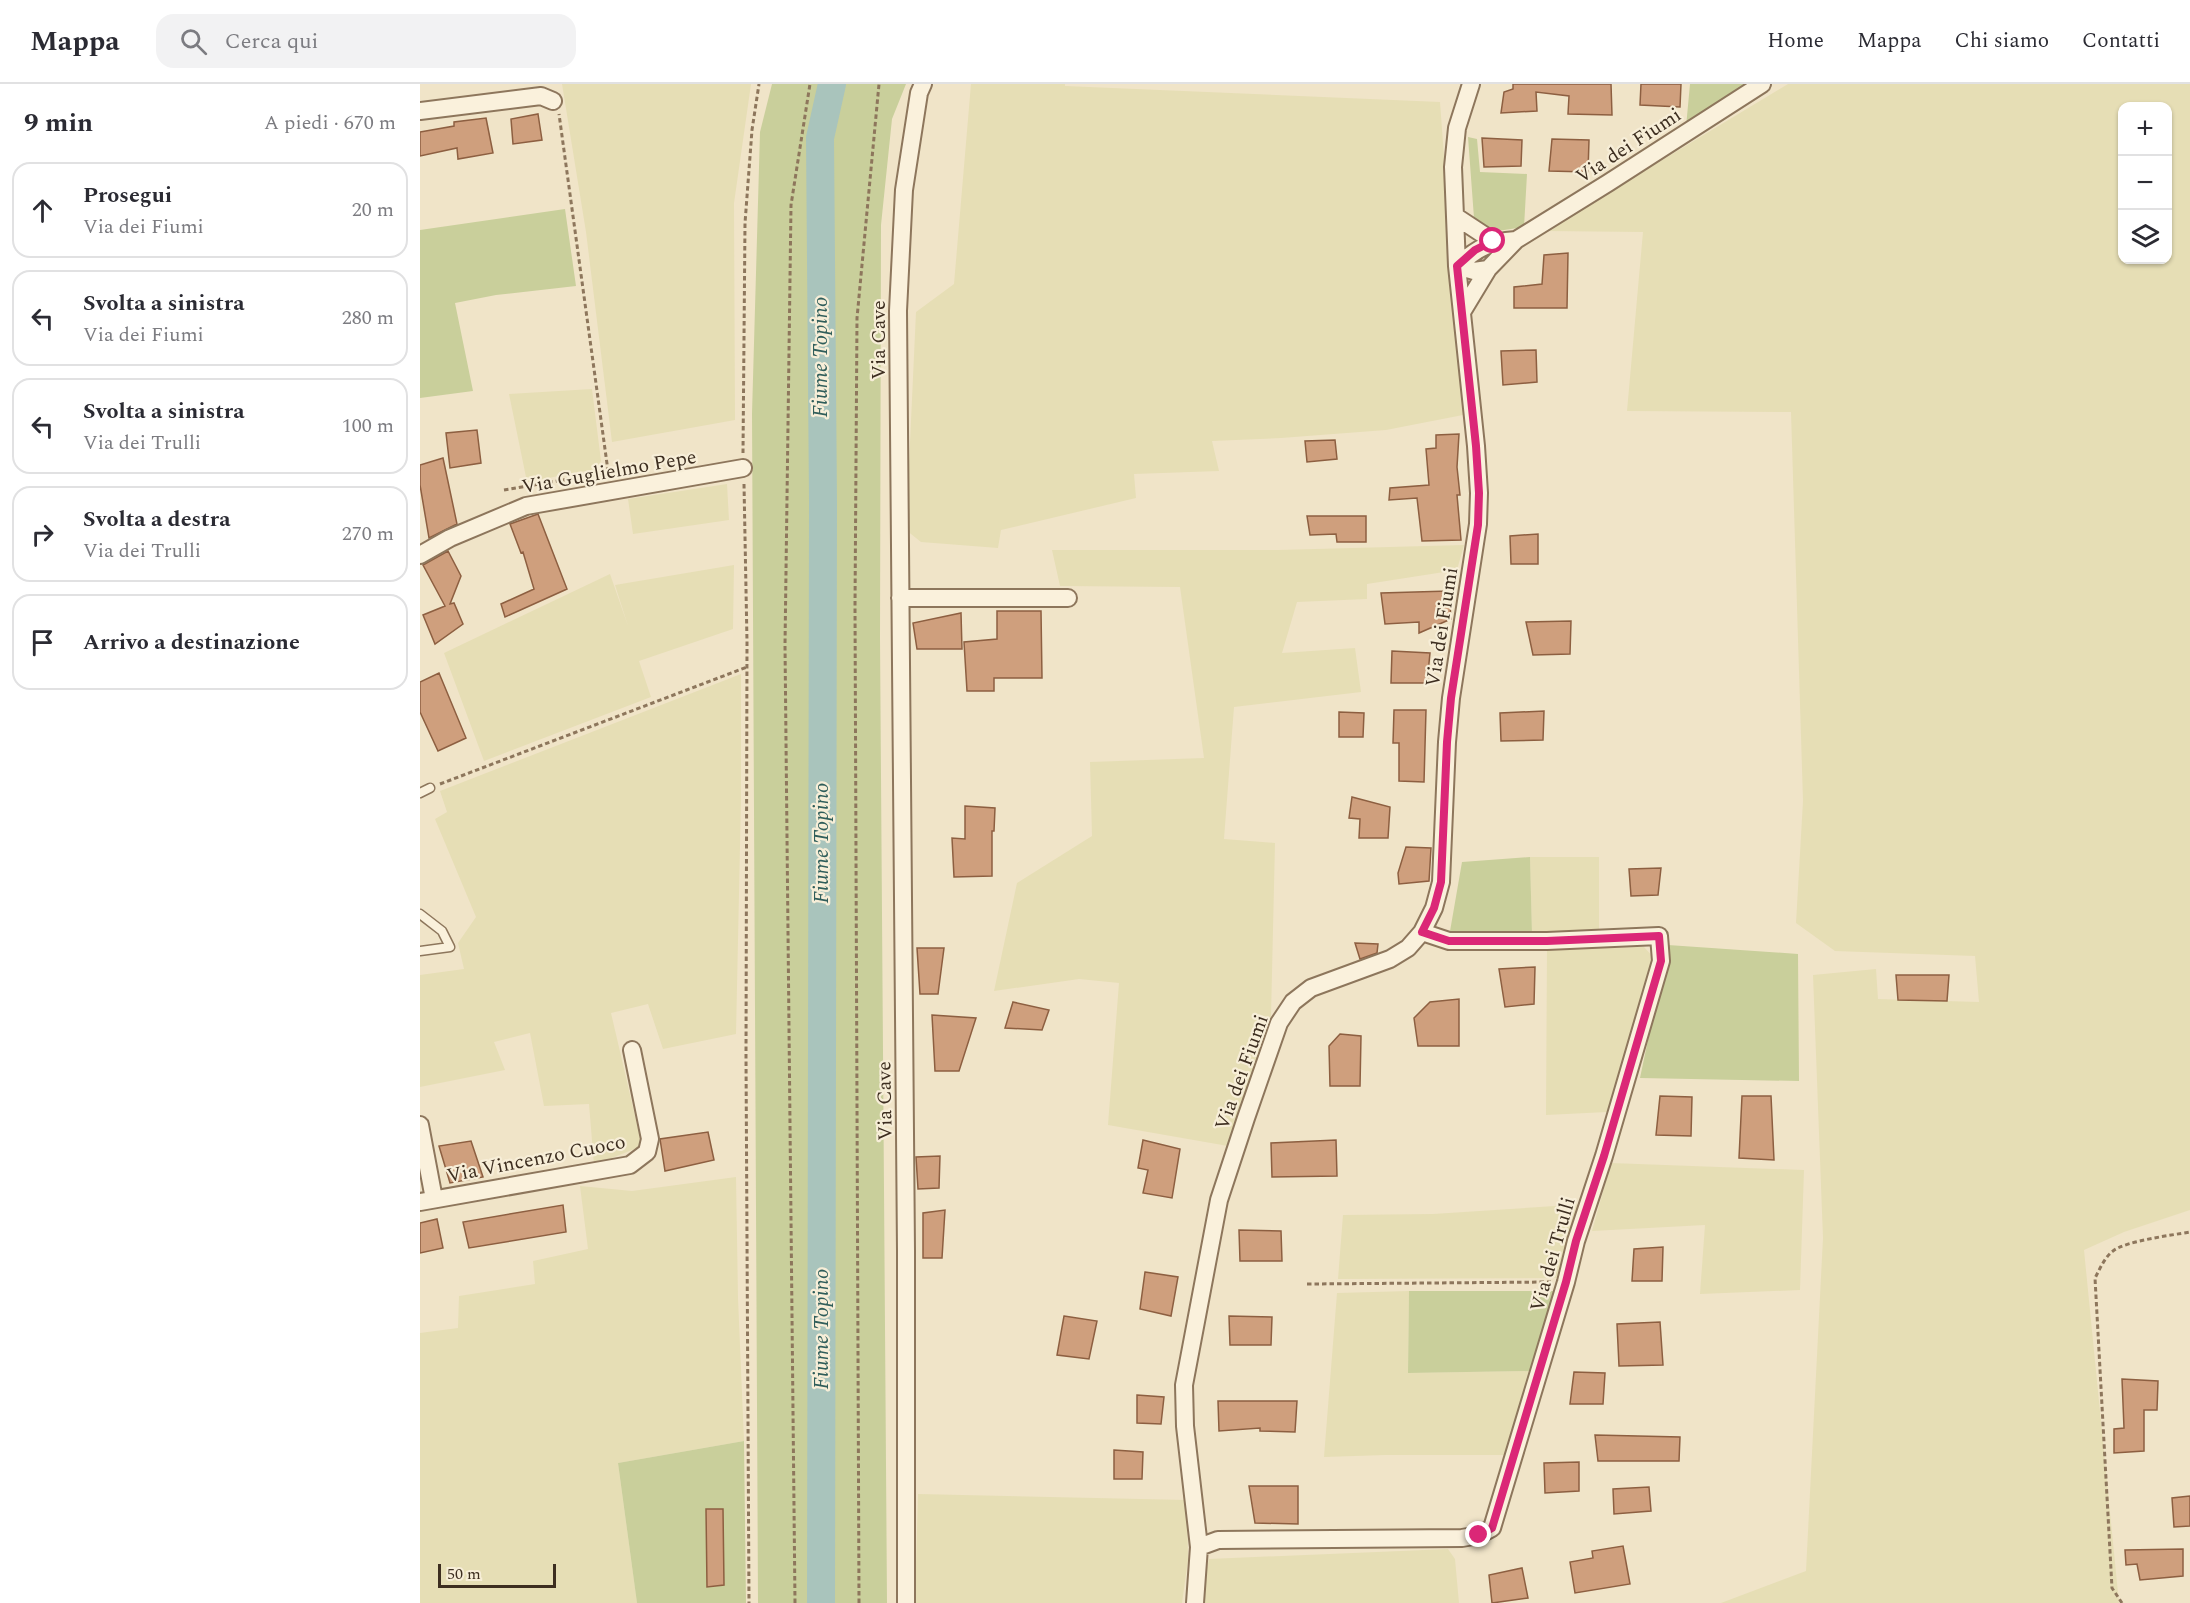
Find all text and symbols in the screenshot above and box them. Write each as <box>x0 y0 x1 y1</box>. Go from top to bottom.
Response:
search box <box>156 14 576 68</box>
text: Mappa <box>30 20 120 63</box>
icon: search <box>177 25 210 58</box>
text: Cerca qui <box>225 25 318 58</box>
text: Home <box>1767 25 1824 57</box>
text: Mappa <box>1857 25 1922 57</box>
text: Chi siamo <box>1955 25 2049 57</box>
text: Contatti <box>2082 25 2160 57</box>
street label: Via dei Fiumi <box>1570 100 1687 191</box>
map controls <box>2118 102 2172 264</box>
button: + <box>2118 102 2172 156</box>
text: 9 min <box>24 103 93 143</box>
text: A piedi · 670 m <box>264 108 396 138</box>
button: − <box>2118 156 2172 210</box>
text: Prosegui <box>83 179 172 212</box>
icon: ahead <box>26 194 59 227</box>
text: 20 m <box>352 195 394 225</box>
button: layers <box>2118 210 2172 264</box>
text: Via dei Fiumi <box>83 212 204 242</box>
route start <box>1479 227 1505 253</box>
text: Svolta a sinistra <box>83 287 245 320</box>
water label: Fiume Topino <box>805 297 837 417</box>
street label: Via Cave <box>864 300 894 380</box>
icon: left <box>26 302 59 335</box>
text: 280 m <box>342 303 394 333</box>
text: Via dei Fiumi <box>83 320 204 350</box>
text: Svolta a sinistra <box>83 395 245 428</box>
icon: left <box>26 410 59 443</box>
text: 100 m <box>342 411 394 441</box>
text: Via dei Trulli <box>83 428 201 458</box>
street label: Via Guglielmo Pepe <box>519 442 699 502</box>
text: Svolta a destra <box>83 503 230 536</box>
icon: right <box>26 518 59 551</box>
text: 270 m <box>342 519 394 549</box>
text: Via dei Trulli <box>83 536 201 566</box>
street label: Via dei Fiumi <box>1418 565 1466 689</box>
icon: arrive <box>26 626 59 659</box>
text: Arrivo a destinazione <box>83 626 300 659</box>
water label: Fiume Topino <box>806 783 838 903</box>
street label: Via dei Fiumi <box>1207 1010 1277 1134</box>
street label: Via Cave <box>869 1061 901 1141</box>
street label: Via Vincenzo Cuoco <box>444 1127 628 1191</box>
street label: Via dei Trulli <box>1522 1193 1584 1315</box>
water label: Fiume Topino <box>806 1269 838 1389</box>
route end <box>1465 1521 1491 1547</box>
scale bar <box>438 1561 556 1588</box>
text: 50 m <box>447 1562 481 1586</box>

